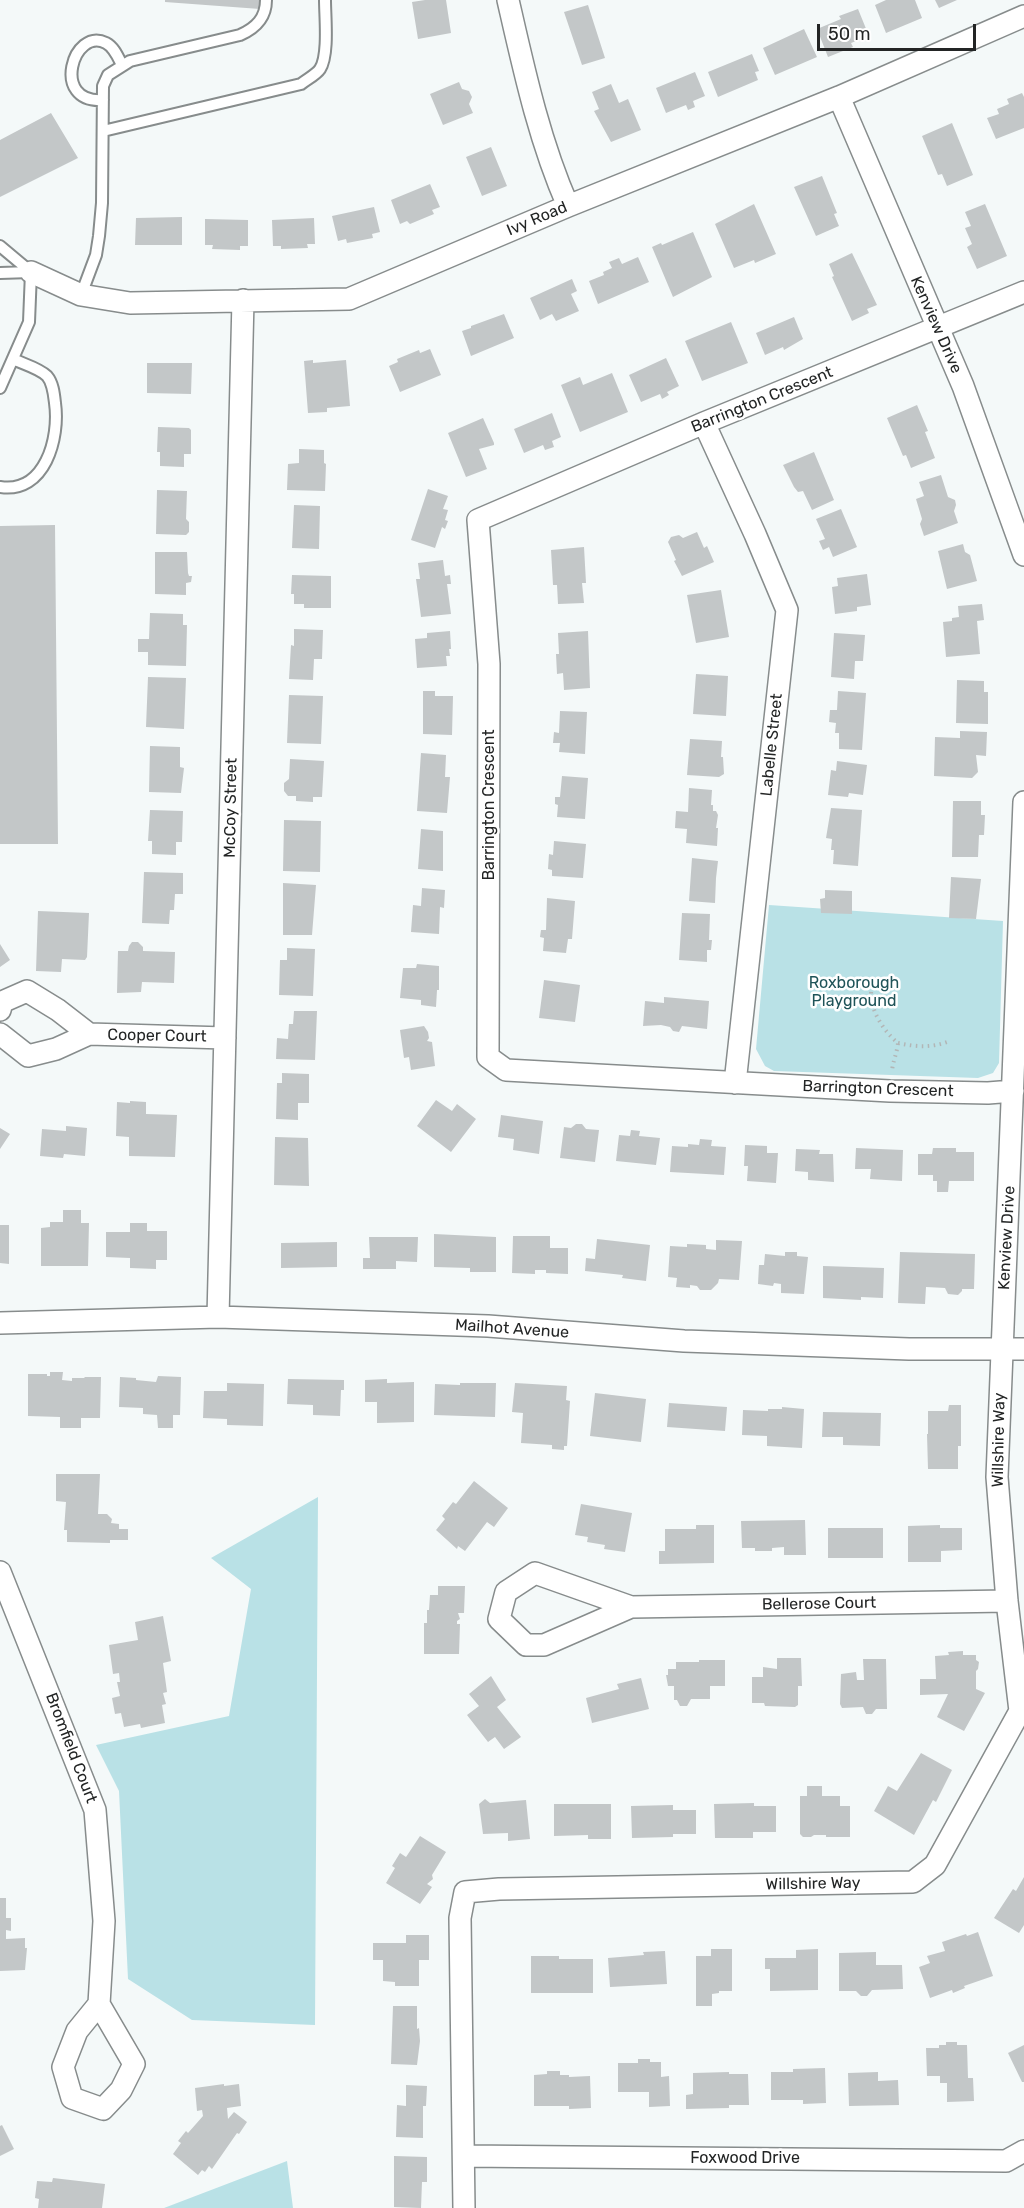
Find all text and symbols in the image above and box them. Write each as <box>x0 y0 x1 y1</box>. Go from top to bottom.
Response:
scale bar <box>820 12 979 50</box>
text: 50 m <box>828 23 871 45</box>
street label: Ivy Road <box>504 198 570 240</box>
street label: Kenview Drive <box>906 273 966 377</box>
street label: Barrington Crescent <box>688 363 836 437</box>
street label: Labelle Street <box>757 693 787 797</box>
street label: Barrington Crescent <box>479 729 499 881</box>
street label: McCoy Street <box>221 758 241 858</box>
park label: Roxborough Playground <box>809 973 899 1011</box>
street label: Cooper Court <box>107 1026 207 1046</box>
street label: Barrington Crescent <box>802 1077 954 1101</box>
street label: Kenview Drive <box>995 1185 1019 1291</box>
street label: Mailhot Avenue <box>454 1315 570 1343</box>
street label: Willshire Way <box>989 1392 1009 1488</box>
street label: Bellerose Court <box>762 1593 876 1615</box>
street label: Bromfield Court <box>41 1690 101 1806</box>
street label: Willshire Way <box>765 1874 861 1894</box>
street label: Foxwood Drive <box>690 2148 800 2168</box>

